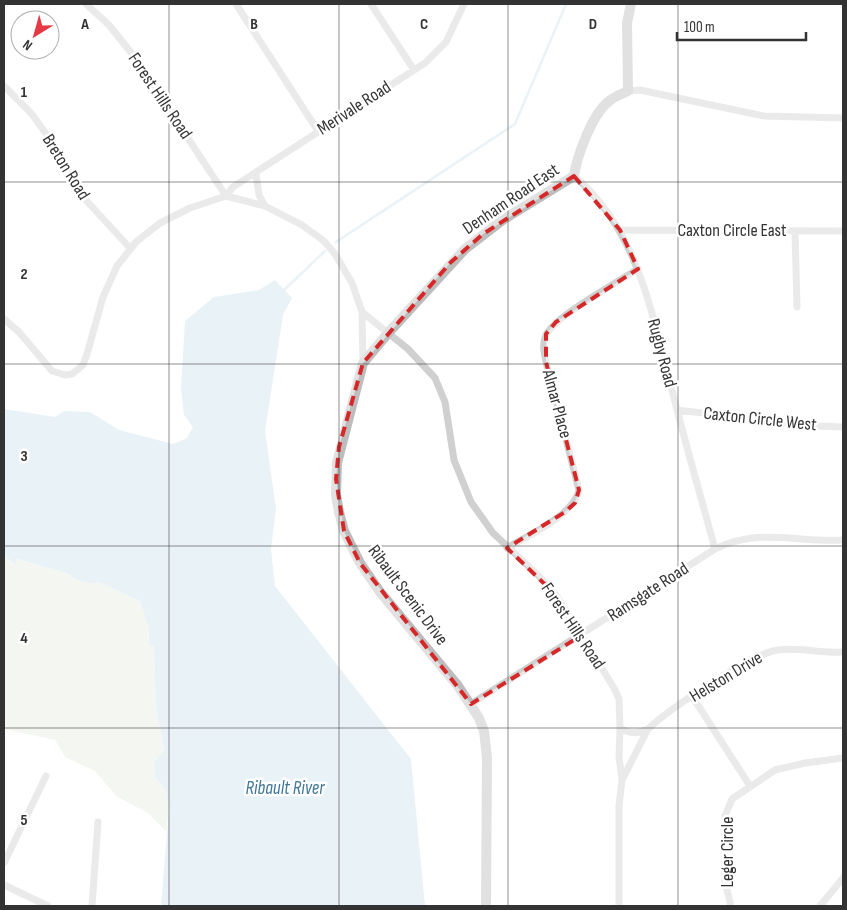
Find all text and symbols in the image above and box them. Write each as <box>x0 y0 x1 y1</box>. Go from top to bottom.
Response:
north arrow <box>10 10 60 60</box>
scale bar <box>677 10 806 42</box>
text: A <box>80 15 89 34</box>
text: B <box>250 15 258 34</box>
text: C <box>420 15 428 34</box>
text: D <box>589 15 597 34</box>
text: 100 m <box>684 18 715 37</box>
text: N <box>19 36 36 54</box>
street label: Forest Hills Road <box>123 49 197 143</box>
street label: Merivale Road <box>313 76 395 140</box>
text: 1 <box>21 83 28 102</box>
street label: Breton Road <box>38 130 94 204</box>
street label: Denham Road East <box>459 159 564 239</box>
street label: Caxton Circle East <box>677 220 787 241</box>
text: 2 <box>20 265 28 284</box>
street label: Rugby Road <box>643 316 681 390</box>
street label: Almar Place <box>538 366 576 441</box>
street label: Caxton Circle West <box>702 403 818 435</box>
text: 3 <box>20 447 28 466</box>
street label: Ribault Scenic Drive <box>364 541 452 649</box>
street label: Ramsgate Road <box>604 558 692 626</box>
street label: Forest Hills Road <box>536 579 610 673</box>
text: 4 <box>20 629 28 648</box>
street label: Helston Drive <box>686 647 766 707</box>
water label: Ribault River <box>245 777 325 800</box>
text: 5 <box>20 811 28 830</box>
street label: Leger Circle <box>717 817 738 887</box>

